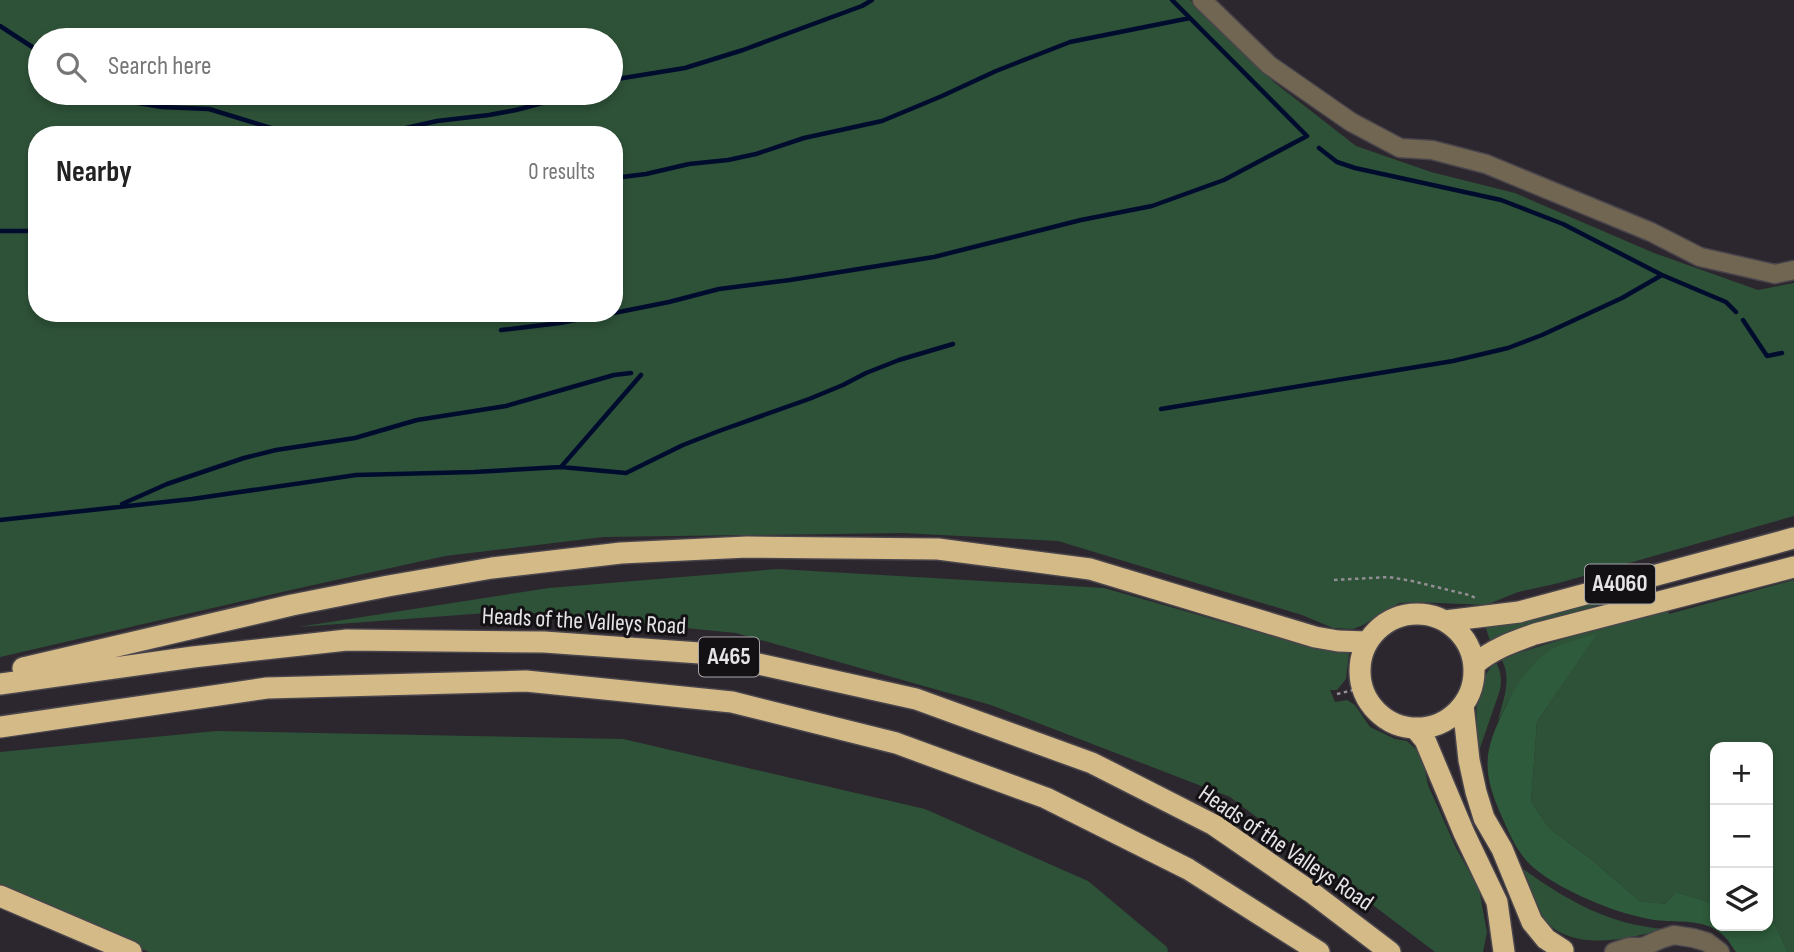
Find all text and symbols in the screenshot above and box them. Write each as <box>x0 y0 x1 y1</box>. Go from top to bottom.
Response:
search box <box>28 28 623 105</box>
icon: search <box>52 48 90 86</box>
text: Search here <box>108 51 211 82</box>
text: Nearby <box>56 154 132 190</box>
text: 0 results <box>528 158 595 186</box>
road number: A4060 <box>1585 564 1655 604</box>
street label: Heads of the Valleys Road <box>481 601 687 641</box>
road number: A465 <box>699 638 759 677</box>
map controls <box>1710 742 1773 931</box>
button: + <box>1710 742 1773 805</box>
street label: Heads of the Valleys Road <box>1193 779 1379 917</box>
button: − <box>1710 805 1773 868</box>
button: layers <box>1710 868 1773 931</box>

